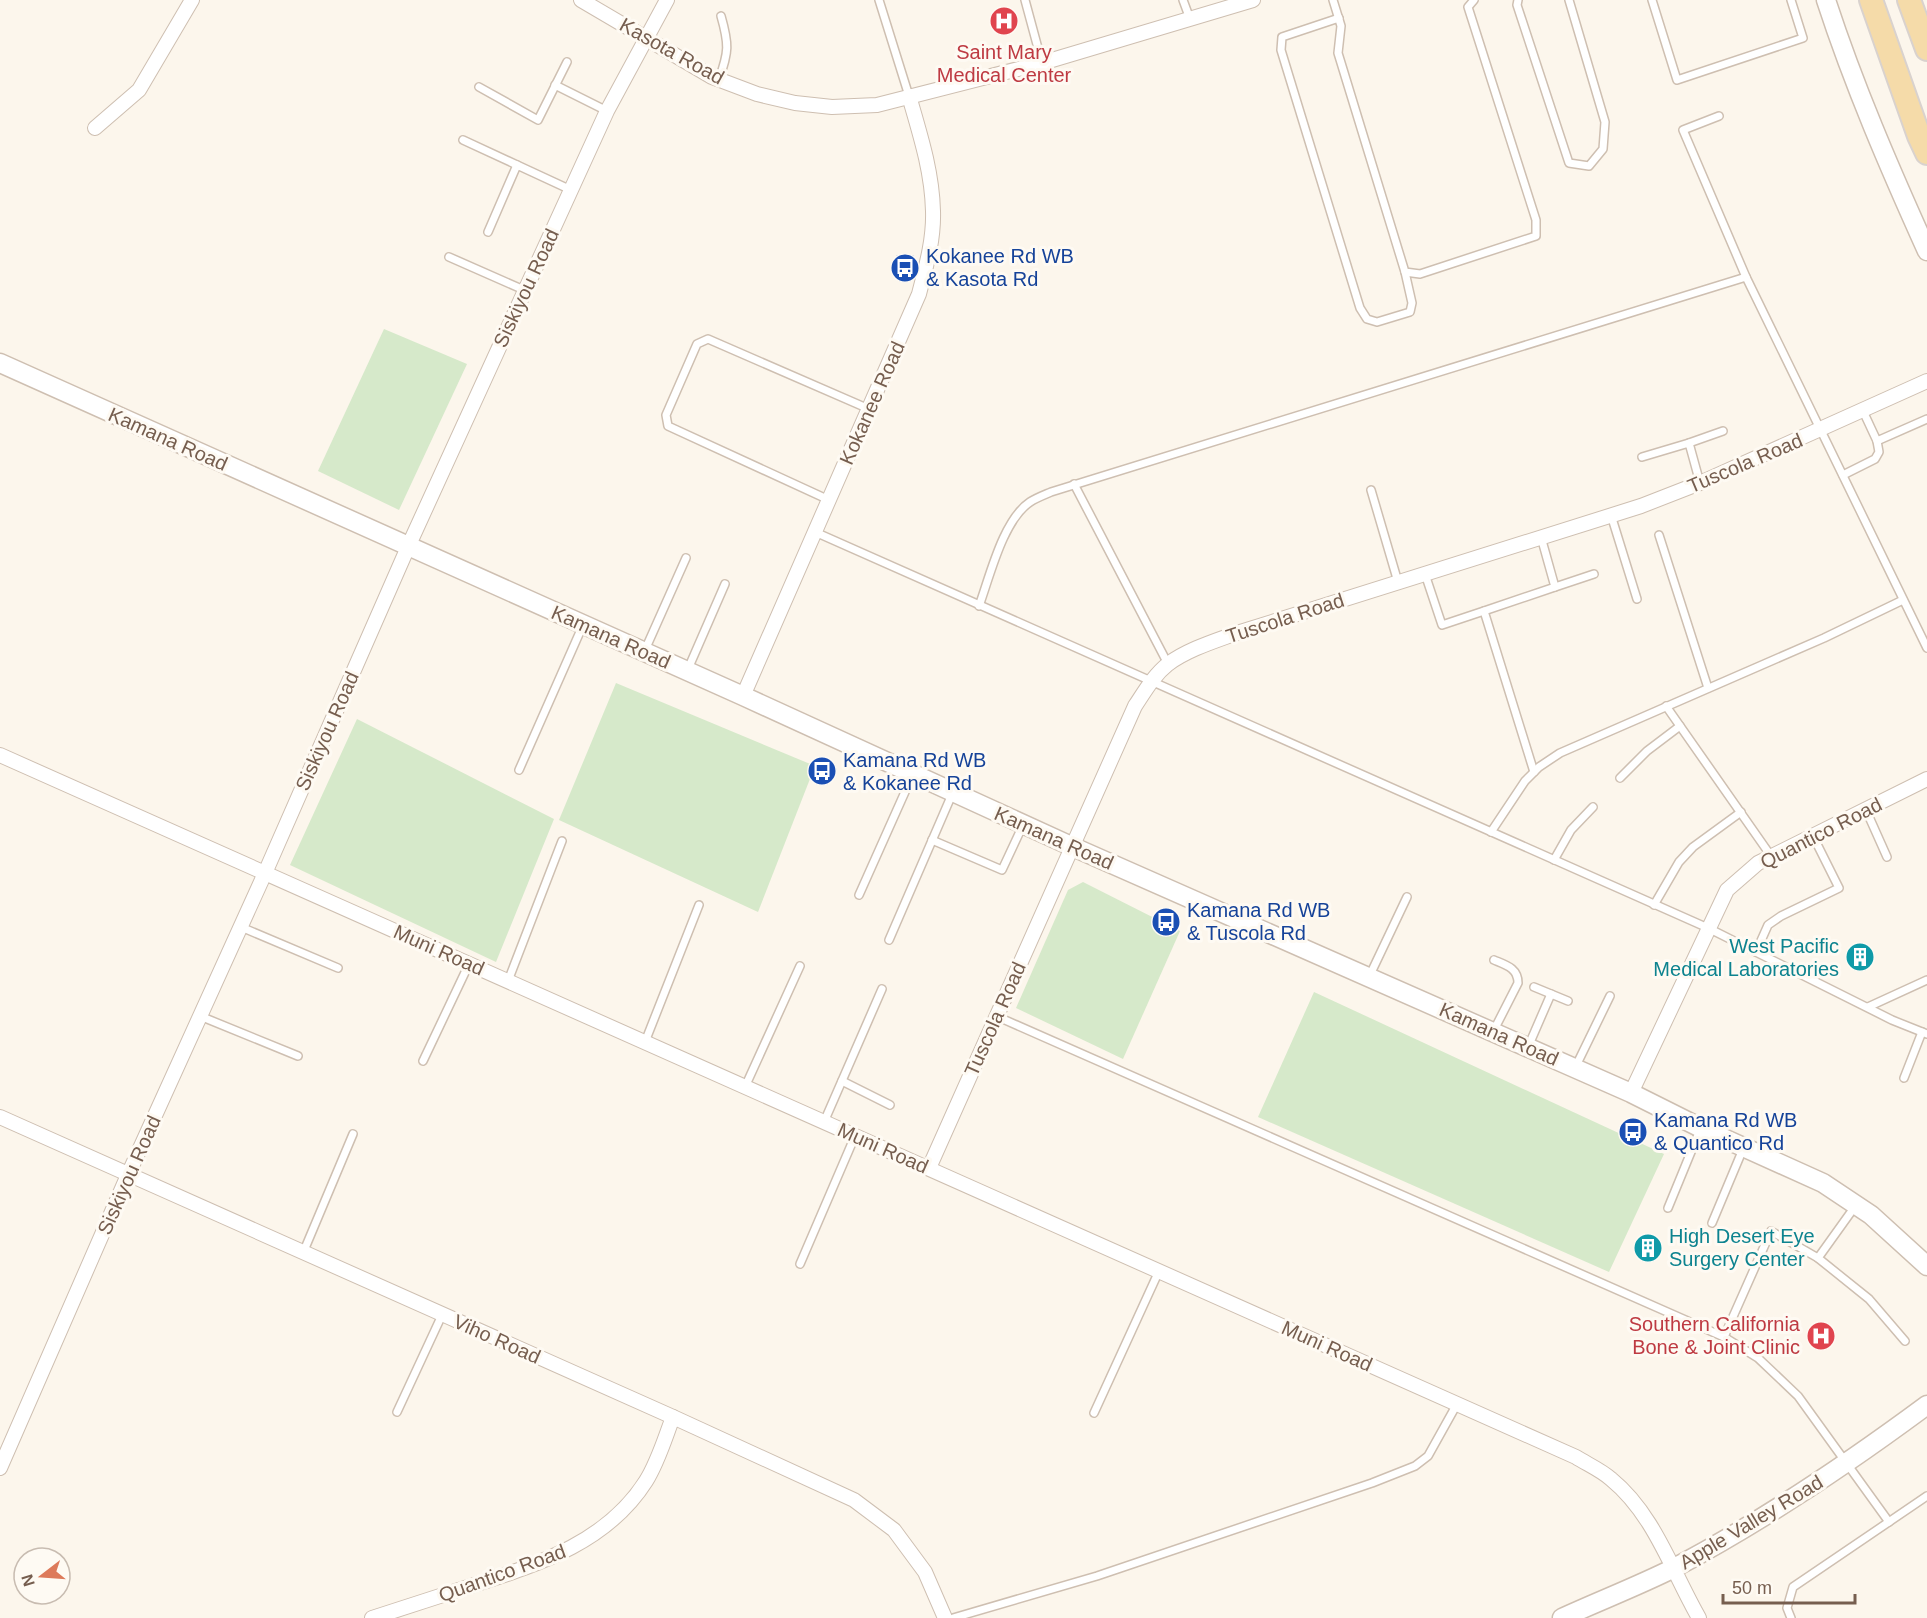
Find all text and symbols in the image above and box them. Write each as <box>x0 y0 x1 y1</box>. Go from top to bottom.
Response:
hospital icon: Saint Mary Medical Center <box>988 5 1020 37</box>
street label: Kasota Road <box>616 13 728 89</box>
place label: Saint Mary Medical Center <box>937 41 1072 86</box>
street label: Siskiyou Road <box>489 225 563 351</box>
place label: Kokanee Rd WB & Kasota Rd <box>926 245 1074 290</box>
bus stop icon: Kokanee Rd WB & Kasota Rd <box>889 252 921 284</box>
street label: Kokanee Road <box>835 338 909 468</box>
street label: Kamana Road <box>105 403 231 475</box>
street label: Tuscola Road <box>1684 429 1806 497</box>
street label: Tuscola Road <box>1223 589 1347 647</box>
street label: Kamana Road <box>548 601 674 673</box>
street label: Siskiyou Road <box>291 668 363 794</box>
place label: Kamana Rd WB & Kokanee Rd <box>843 749 986 794</box>
bus stop icon: Kamana Rd WB & Kokanee Rd <box>806 755 838 787</box>
street label: Quantico Road <box>1757 793 1885 873</box>
street label: Kamana Road <box>991 802 1117 874</box>
place label: Kamana Rd WB & Tuscola Rd <box>1187 899 1330 944</box>
bus stop icon: Kamana Rd WB & Tuscola Rd <box>1150 906 1182 938</box>
street label: Muni Road <box>390 920 488 980</box>
place label: West Pacific Medical Laboratories <box>1653 935 1839 980</box>
building icon: West Pacific Medical Laboratories <box>1844 941 1876 973</box>
street label: Tuscola Road <box>960 958 1030 1080</box>
street label: Kamana Road <box>1436 998 1562 1070</box>
place label: Kamana Rd WB & Quantico Rd <box>1654 1109 1797 1154</box>
street label: Siskiyou Road <box>93 1112 165 1238</box>
bus stop icon: Kamana Rd WB & Quantico Rd <box>1617 1116 1649 1148</box>
street label: Muni Road <box>834 1118 932 1178</box>
place label: High Desert Eye Surgery Center <box>1669 1225 1815 1270</box>
building icon: High Desert Eye Surgery Center <box>1632 1232 1664 1264</box>
street label: Viho Road <box>450 1310 544 1368</box>
place label: Southern California Bone & Joint Clinic <box>1629 1313 1801 1358</box>
street label: Muni Road <box>1278 1316 1376 1376</box>
hospital icon: Southern California Bone & Joint Clinic <box>1805 1320 1837 1352</box>
street label: Apple Valley Road <box>1675 1471 1827 1573</box>
street label: Quantico Road <box>436 1540 568 1606</box>
north arrow <box>12 1546 72 1606</box>
scale bar <box>1723 1567 1855 1605</box>
text: N <box>18 1572 38 1588</box>
text: 50 m <box>1732 1578 1772 1598</box>

